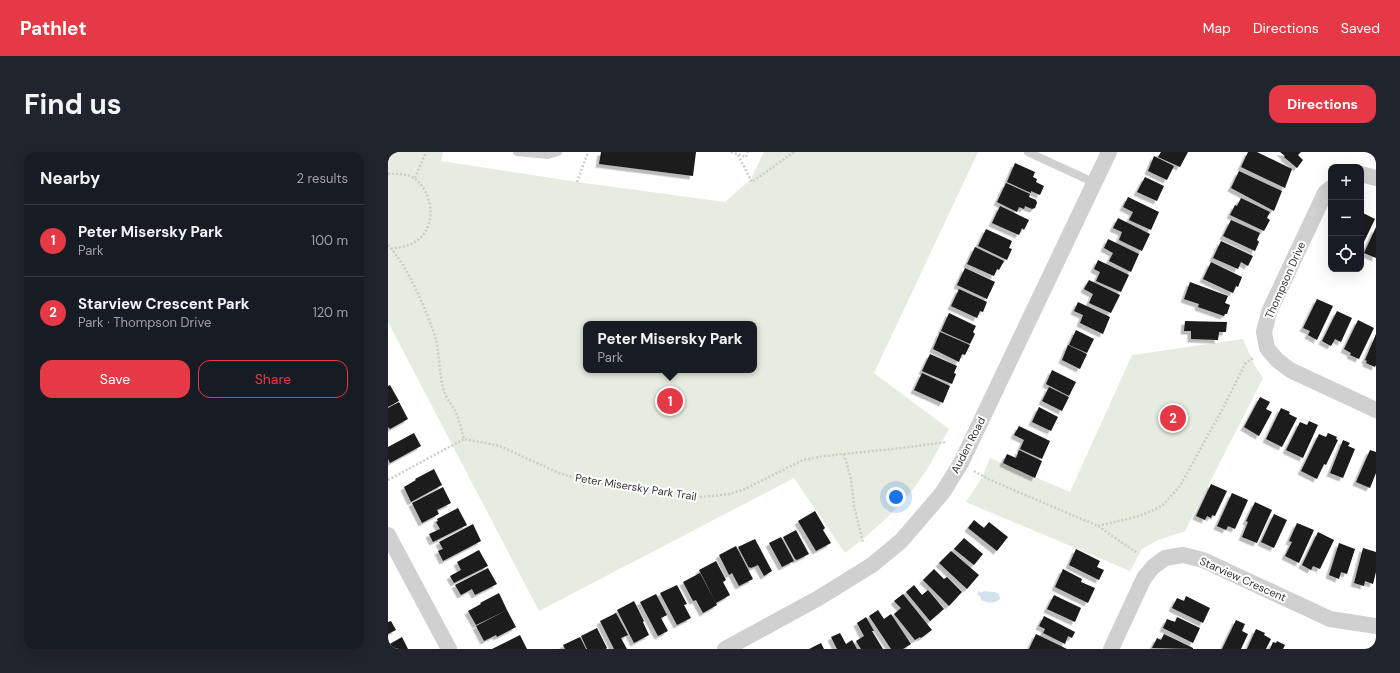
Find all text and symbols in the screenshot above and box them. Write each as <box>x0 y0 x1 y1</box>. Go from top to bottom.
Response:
text: Pathlet <box>20 16 87 41</box>
text: Map <box>1203 19 1231 37</box>
text: Directions <box>1253 19 1319 37</box>
text: Saved <box>1341 19 1380 37</box>
button: Directions <box>1269 85 1376 123</box>
text: Find us <box>24 86 122 123</box>
map controls <box>1328 164 1364 272</box>
button: + <box>1328 164 1364 200</box>
text: Nearby <box>40 167 100 189</box>
text: 2 results <box>297 170 348 187</box>
button: − <box>1328 200 1364 236</box>
text: Peter Misersky Park <box>78 222 223 242</box>
text: 1 <box>51 232 55 249</box>
text: 100 m <box>311 232 348 249</box>
button: locate <box>1328 236 1364 272</box>
street label: Thompson Drive <box>1262 239 1308 321</box>
text: Park <box>78 242 104 259</box>
text: Starview Crescent Park <box>78 294 249 314</box>
text: 2 <box>49 304 57 321</box>
text: 120 m <box>313 304 348 321</box>
text: Park · Thompson Drive <box>78 314 211 331</box>
popup <box>583 321 757 373</box>
text: Peter Misersky Park <box>598 329 742 349</box>
text: Park <box>598 349 623 366</box>
button: Save <box>40 360 190 398</box>
button: Share <box>198 360 348 398</box>
pin: 1 <box>657 386 683 416</box>
pin: 2 <box>1160 403 1186 433</box>
street label: Auden Road <box>948 414 988 476</box>
street label: Peter Misersky Park Trail <box>574 470 698 504</box>
your location <box>886 487 906 507</box>
street label: Starview Crescent <box>1198 554 1288 604</box>

